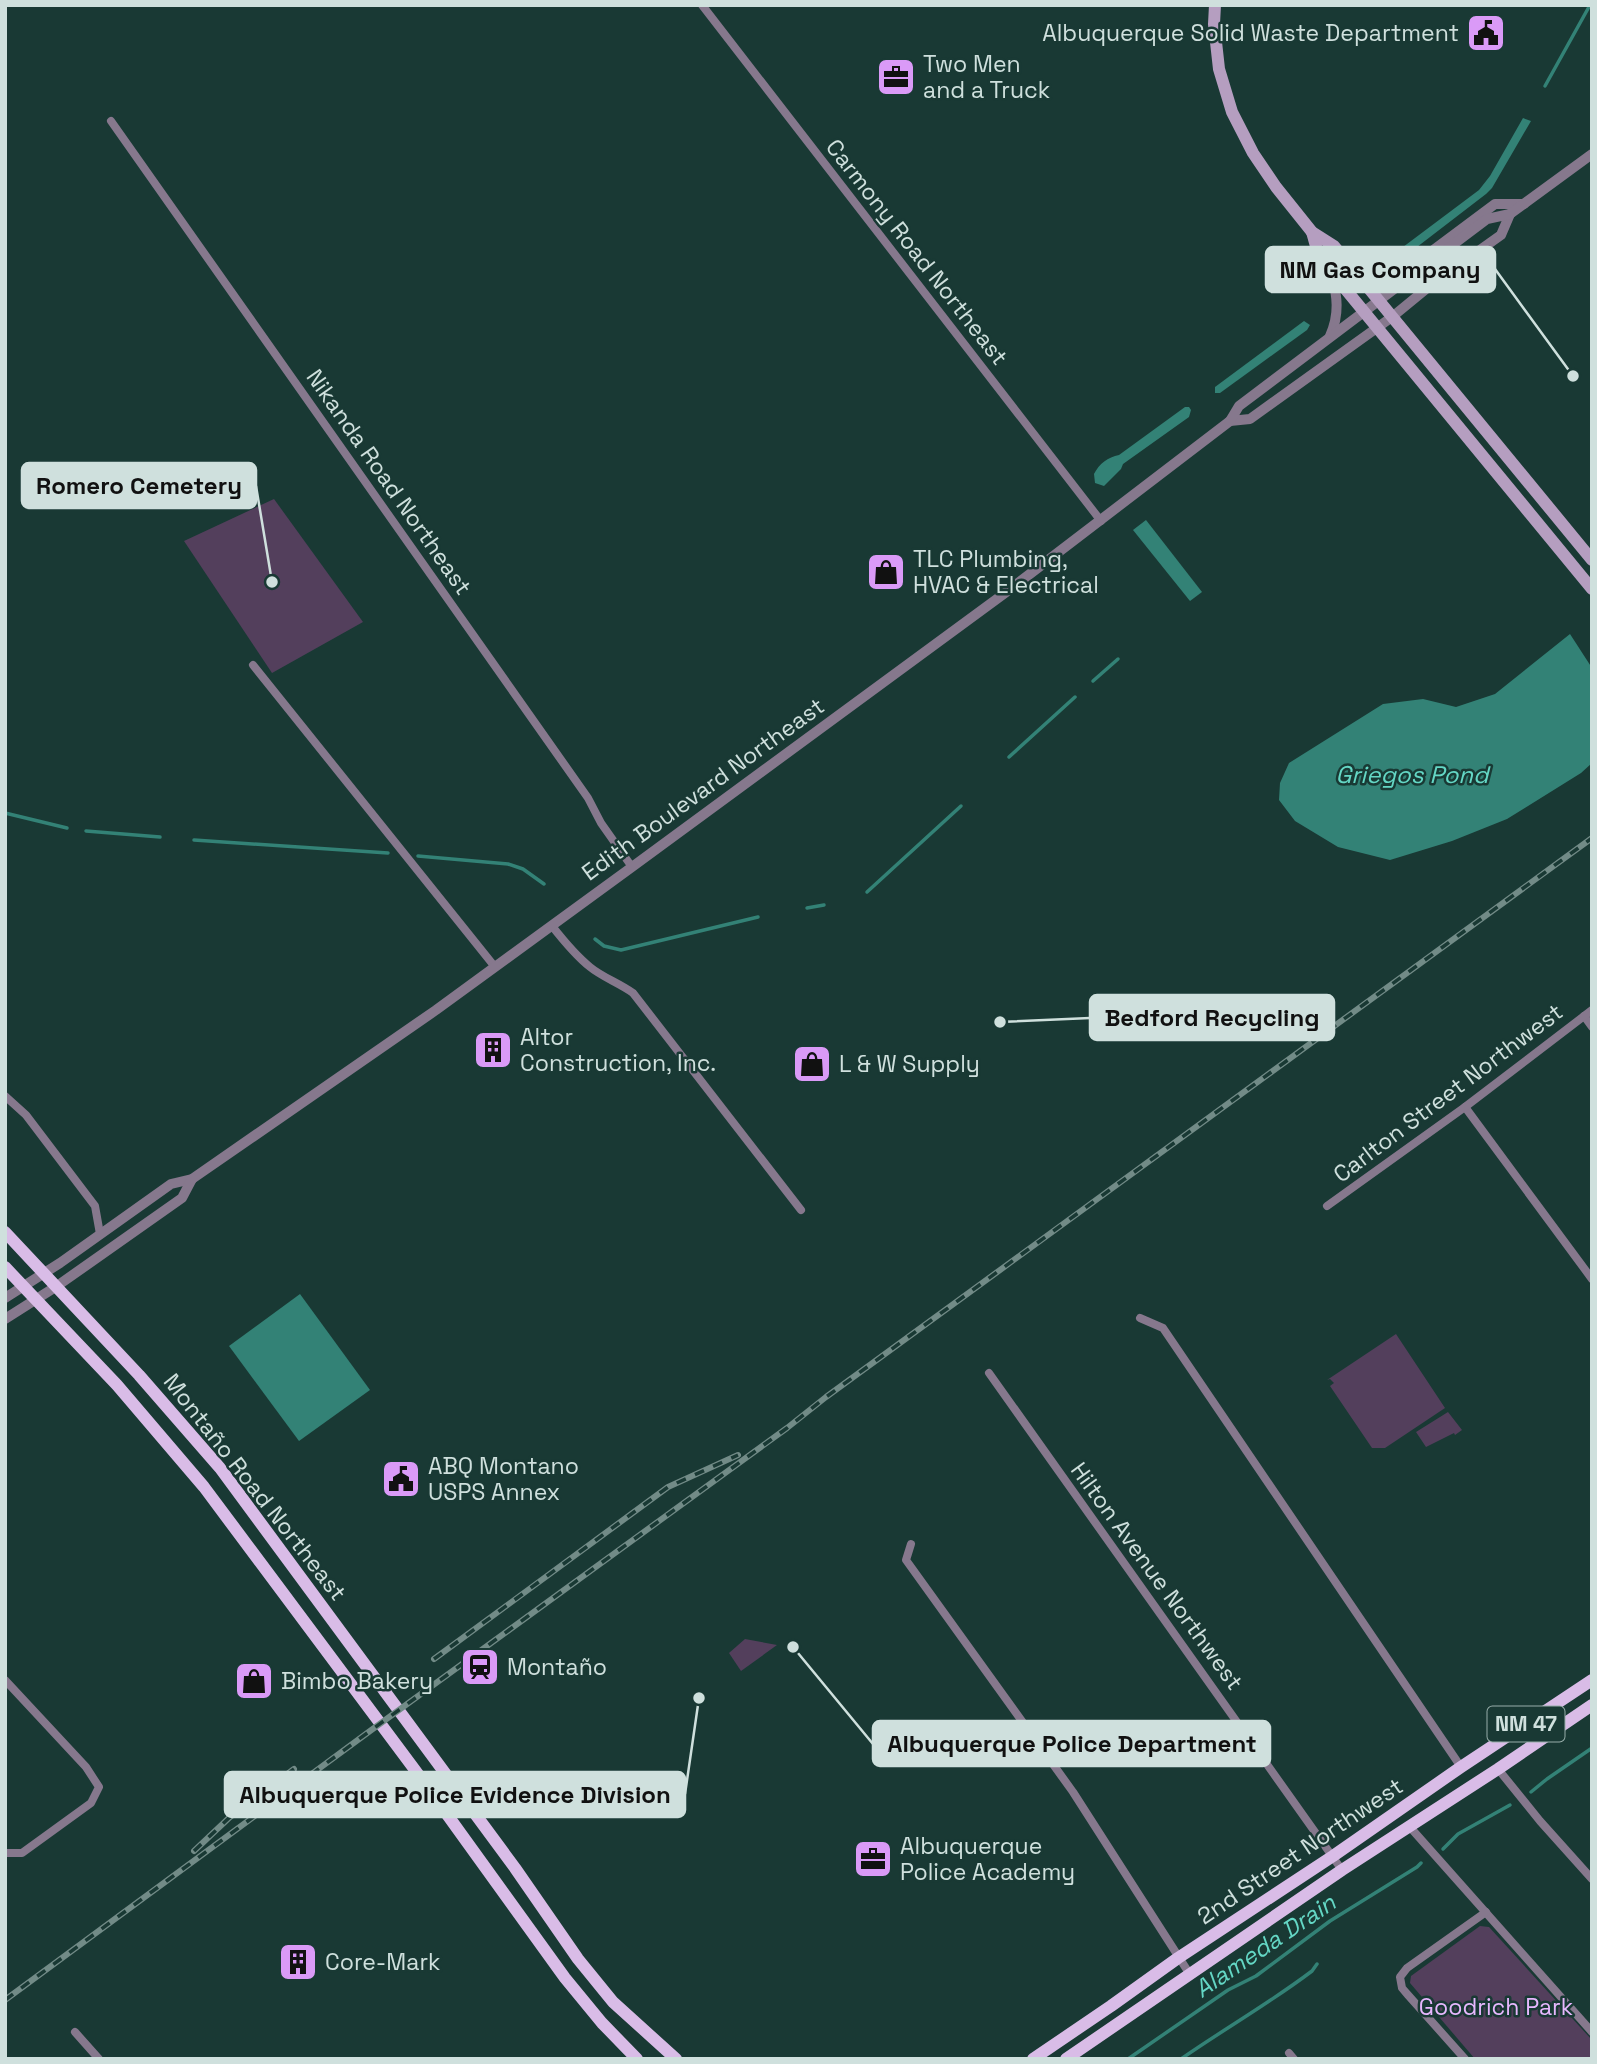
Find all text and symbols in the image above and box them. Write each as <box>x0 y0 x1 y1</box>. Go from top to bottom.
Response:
public building icon: Albuquerque Solid Waste Department <box>1465 12 1507 54</box>
place label: Albuquerque Solid Waste Department <box>1042 18 1459 48</box>
place label: Two Men and a Truck <box>923 49 1050 105</box>
office icon: Two Men and a Truck <box>875 56 917 98</box>
street label: Carmony Road Northeast <box>819 133 1015 371</box>
callout: NM Gas Company <box>1266 247 1495 292</box>
text: NM Gas Company <box>1280 254 1480 285</box>
street label: Nikanda Road Northeast <box>300 363 478 601</box>
callout: Romero Cemetery <box>22 463 256 508</box>
text: Romero Cemetery <box>36 470 242 501</box>
place label: TLC Plumbing, HVAC & Electrical <box>913 544 1099 600</box>
shop icon: TLC Plumbing, HVAC & Electrical <box>865 551 907 593</box>
street label: Edith Boulevard Northeast <box>576 691 830 887</box>
water label: Griegos Pond <box>1335 759 1491 790</box>
callout: Bedford Recycling <box>1090 995 1334 1040</box>
street label: Carlton Street Northwest <box>1327 997 1569 1189</box>
text: Bedford Recycling <box>1104 1002 1320 1033</box>
place label: Altor Construction, Inc. <box>520 1022 716 1078</box>
building icon: Altor Construction, Inc. <box>472 1029 514 1071</box>
shop icon: L & W Supply <box>791 1043 833 1085</box>
place label: L & W Supply <box>839 1049 980 1079</box>
street label: Montaño Road Northeast <box>157 1367 353 1607</box>
place label: ABQ Montano USPS Annex <box>428 1451 579 1507</box>
street label: Hilton Avenue Northwest <box>1064 1456 1250 1696</box>
public building icon: ABQ Montano USPS Annex <box>380 1458 422 1500</box>
station icon: Montaño <box>459 1646 501 1688</box>
place label: Montaño <box>507 1652 607 1682</box>
shop icon: Bimbo Bakery <box>233 1660 275 1702</box>
place label: Bimbo Bakery <box>281 1666 433 1696</box>
road number: NM 47 <box>1488 1706 1564 1742</box>
callout: Albuquerque Police Department <box>873 1721 1270 1766</box>
text: Albuquerque Police Department <box>887 1728 1257 1759</box>
street label: 2nd Street Northwest <box>1191 1771 1409 1931</box>
callout: Albuquerque Police Evidence Division <box>225 1772 685 1817</box>
text: Albuquerque Police Evidence Division <box>239 1779 671 1810</box>
place label: Albuquerque Police Academy <box>900 1831 1075 1887</box>
office icon: Albuquerque Police Academy <box>852 1838 894 1880</box>
water label: Alameda Drain <box>1188 1886 1342 2004</box>
building icon: Core-Mark <box>277 1941 319 1983</box>
place label: Core-Mark <box>325 1947 440 1977</box>
park label: Goodrich Park <box>1419 1992 1573 2022</box>

